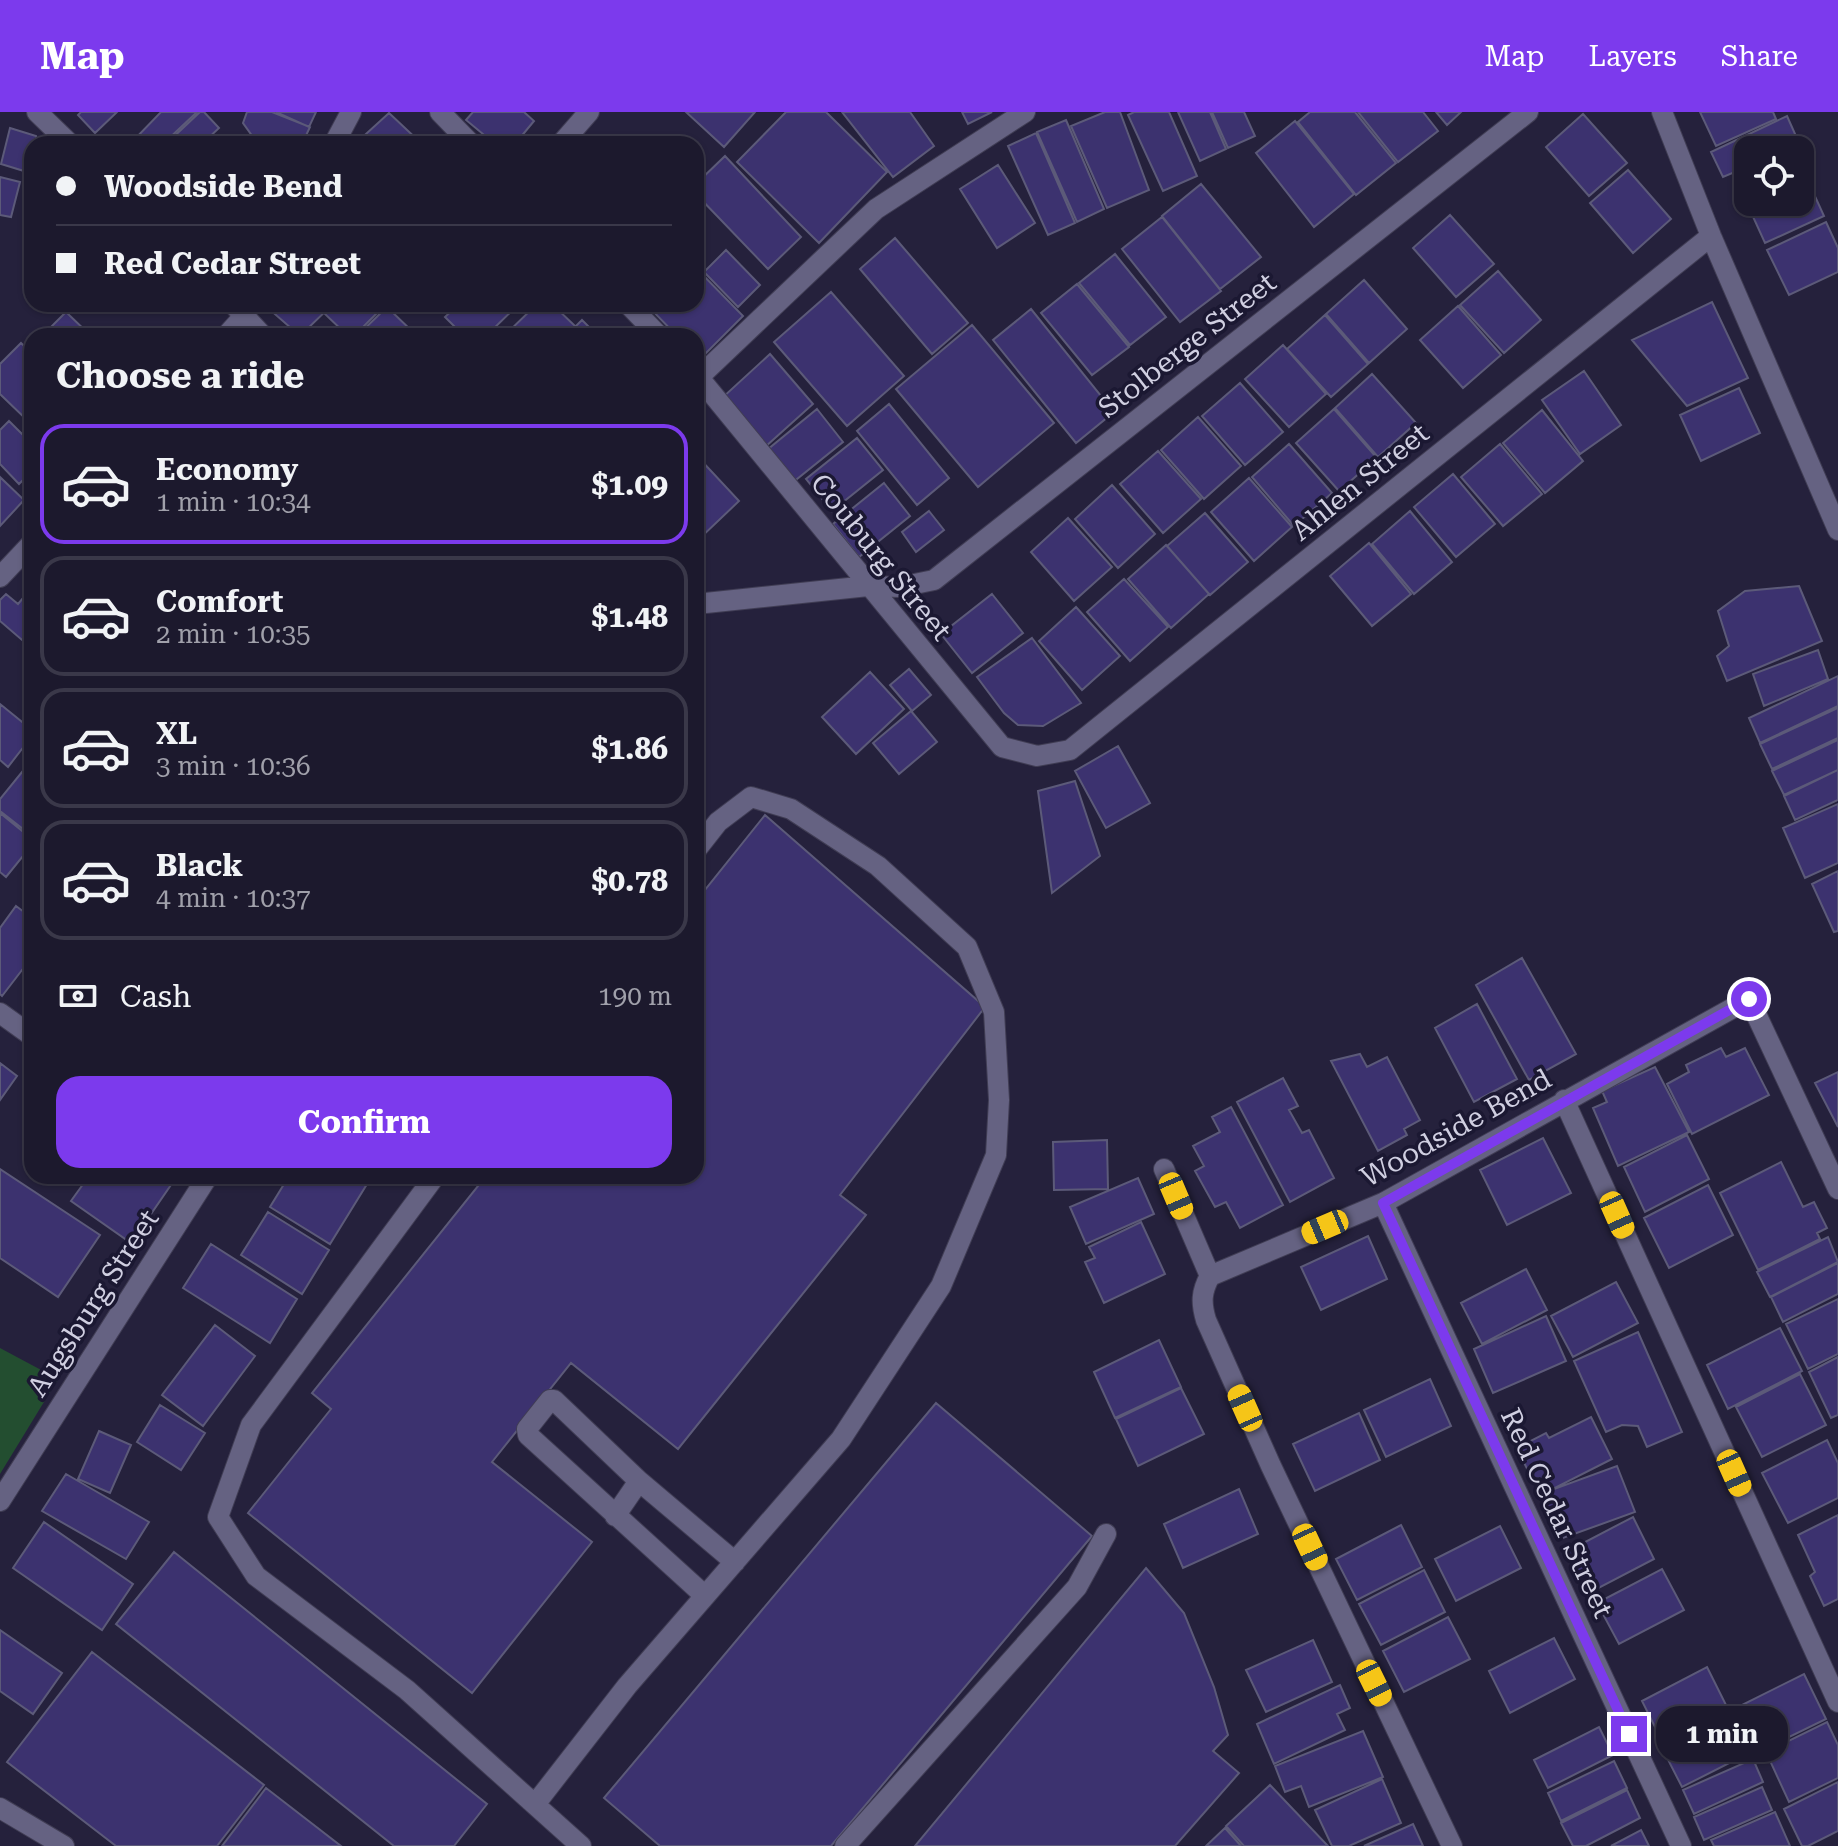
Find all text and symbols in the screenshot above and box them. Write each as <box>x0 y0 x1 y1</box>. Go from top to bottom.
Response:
text: Map <box>40 34 125 78</box>
text: Map <box>1485 40 1544 73</box>
text: Layers <box>1588 40 1677 73</box>
text: Share <box>1721 40 1798 73</box>
map controls <box>1734 136 1814 216</box>
button: locate <box>1734 136 1814 216</box>
text: Woodside Bend <box>104 169 342 204</box>
text: Red Cedar Street <box>104 246 361 281</box>
street label: Stolberge Street <box>1092 266 1282 424</box>
text: Choose a ride <box>56 355 304 397</box>
street label: Ahlen Street <box>1285 417 1435 547</box>
icon: car <box>60 448 132 520</box>
text: Economy <box>156 452 298 487</box>
text: $1.09 <box>591 467 668 502</box>
street label: Couburg Street <box>804 467 958 647</box>
text: 1 min · 10:34 <box>156 487 311 517</box>
icon: car <box>60 580 132 652</box>
text: Comfort <box>156 584 283 619</box>
text: $1.48 <box>591 599 668 634</box>
text: 2 min · 10:35 <box>156 619 311 649</box>
icon: car <box>60 712 132 784</box>
text: XL <box>156 716 197 751</box>
text: $1.86 <box>591 731 668 766</box>
text: 3 min · 10:36 <box>156 751 311 781</box>
icon: car <box>60 844 132 916</box>
text: Black <box>156 848 243 883</box>
text: $0.78 <box>591 863 668 898</box>
text: 4 min · 10:37 <box>156 883 311 913</box>
icon: cash <box>56 974 100 1018</box>
text: Cash <box>120 979 191 1014</box>
text: 190 m <box>598 981 672 1011</box>
route start <box>1731 981 1767 1017</box>
street label: Woodside Bend <box>1355 1062 1557 1194</box>
button: Confirm <box>56 1076 672 1168</box>
car <box>1156 1169 1196 1223</box>
car <box>1596 1188 1638 1242</box>
street label: Augsburg Street <box>20 1204 166 1402</box>
car <box>1298 1207 1352 1247</box>
car <box>1224 1381 1266 1435</box>
street label: Red Cedar Street <box>1494 1403 1620 1623</box>
car <box>1713 1446 1755 1500</box>
car <box>1289 1520 1331 1574</box>
car <box>1353 1656 1395 1710</box>
callout: 1 min <box>1657 1706 1789 1762</box>
route end <box>1611 1716 1647 1752</box>
text: 1 min <box>1686 1719 1758 1749</box>

